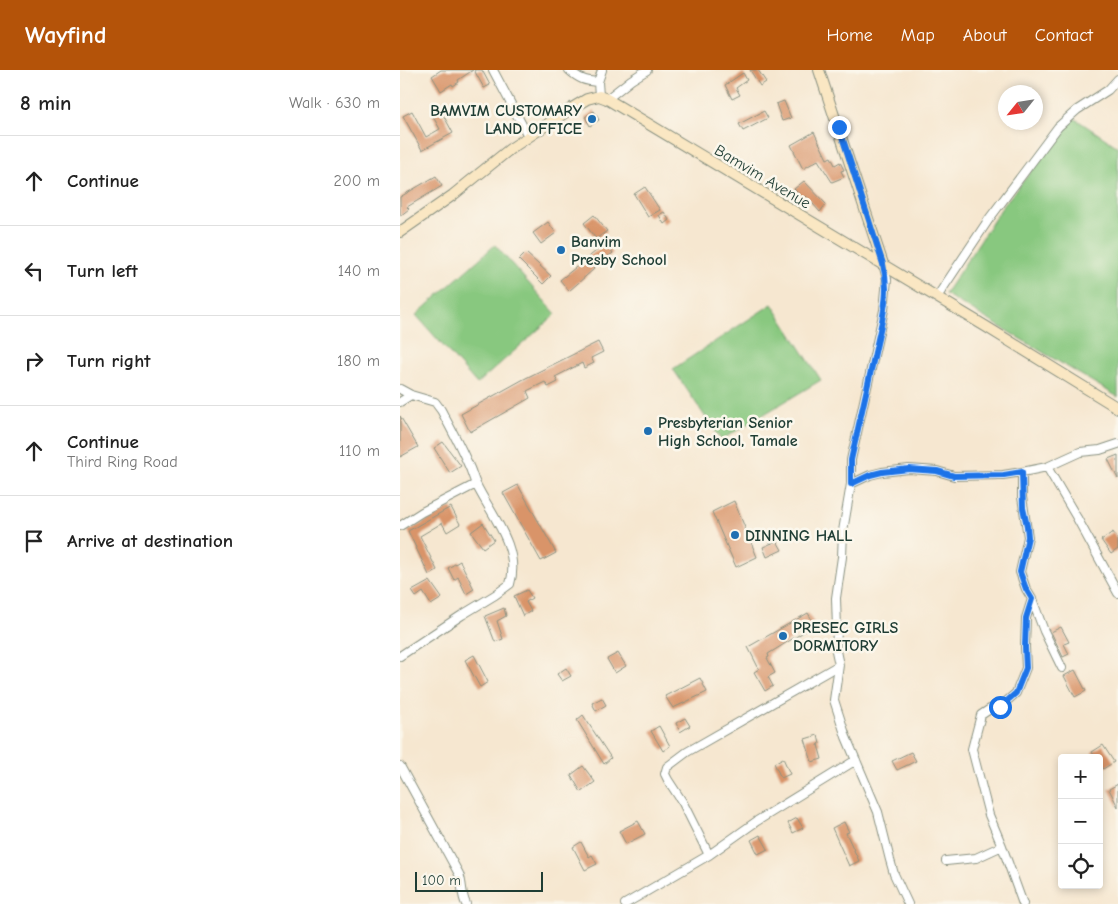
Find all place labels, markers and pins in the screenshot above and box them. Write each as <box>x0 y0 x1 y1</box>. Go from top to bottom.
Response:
place label: BAMVIM CUSTOMARY LAND OFFICE <box>430 102 583 138</box>
marker: BAMVIM CUSTOMARY LAND OFFICE <box>586 113 598 125</box>
place label: Banvim Presby School <box>571 233 667 269</box>
marker: Banvim Presby School <box>555 244 567 256</box>
place label: Presbyterian Senior High School, Tamale <box>658 414 798 450</box>
marker: Presbyterian Senior High School, Tamale <box>642 425 654 437</box>
place label: DINNING HALL <box>745 527 853 545</box>
marker: DINNING HALL <box>729 529 741 541</box>
place label: PRESEC GIRLS DORMITORY <box>793 619 899 655</box>
marker: PRESEC GIRLS DORMITORY <box>777 630 789 642</box>

